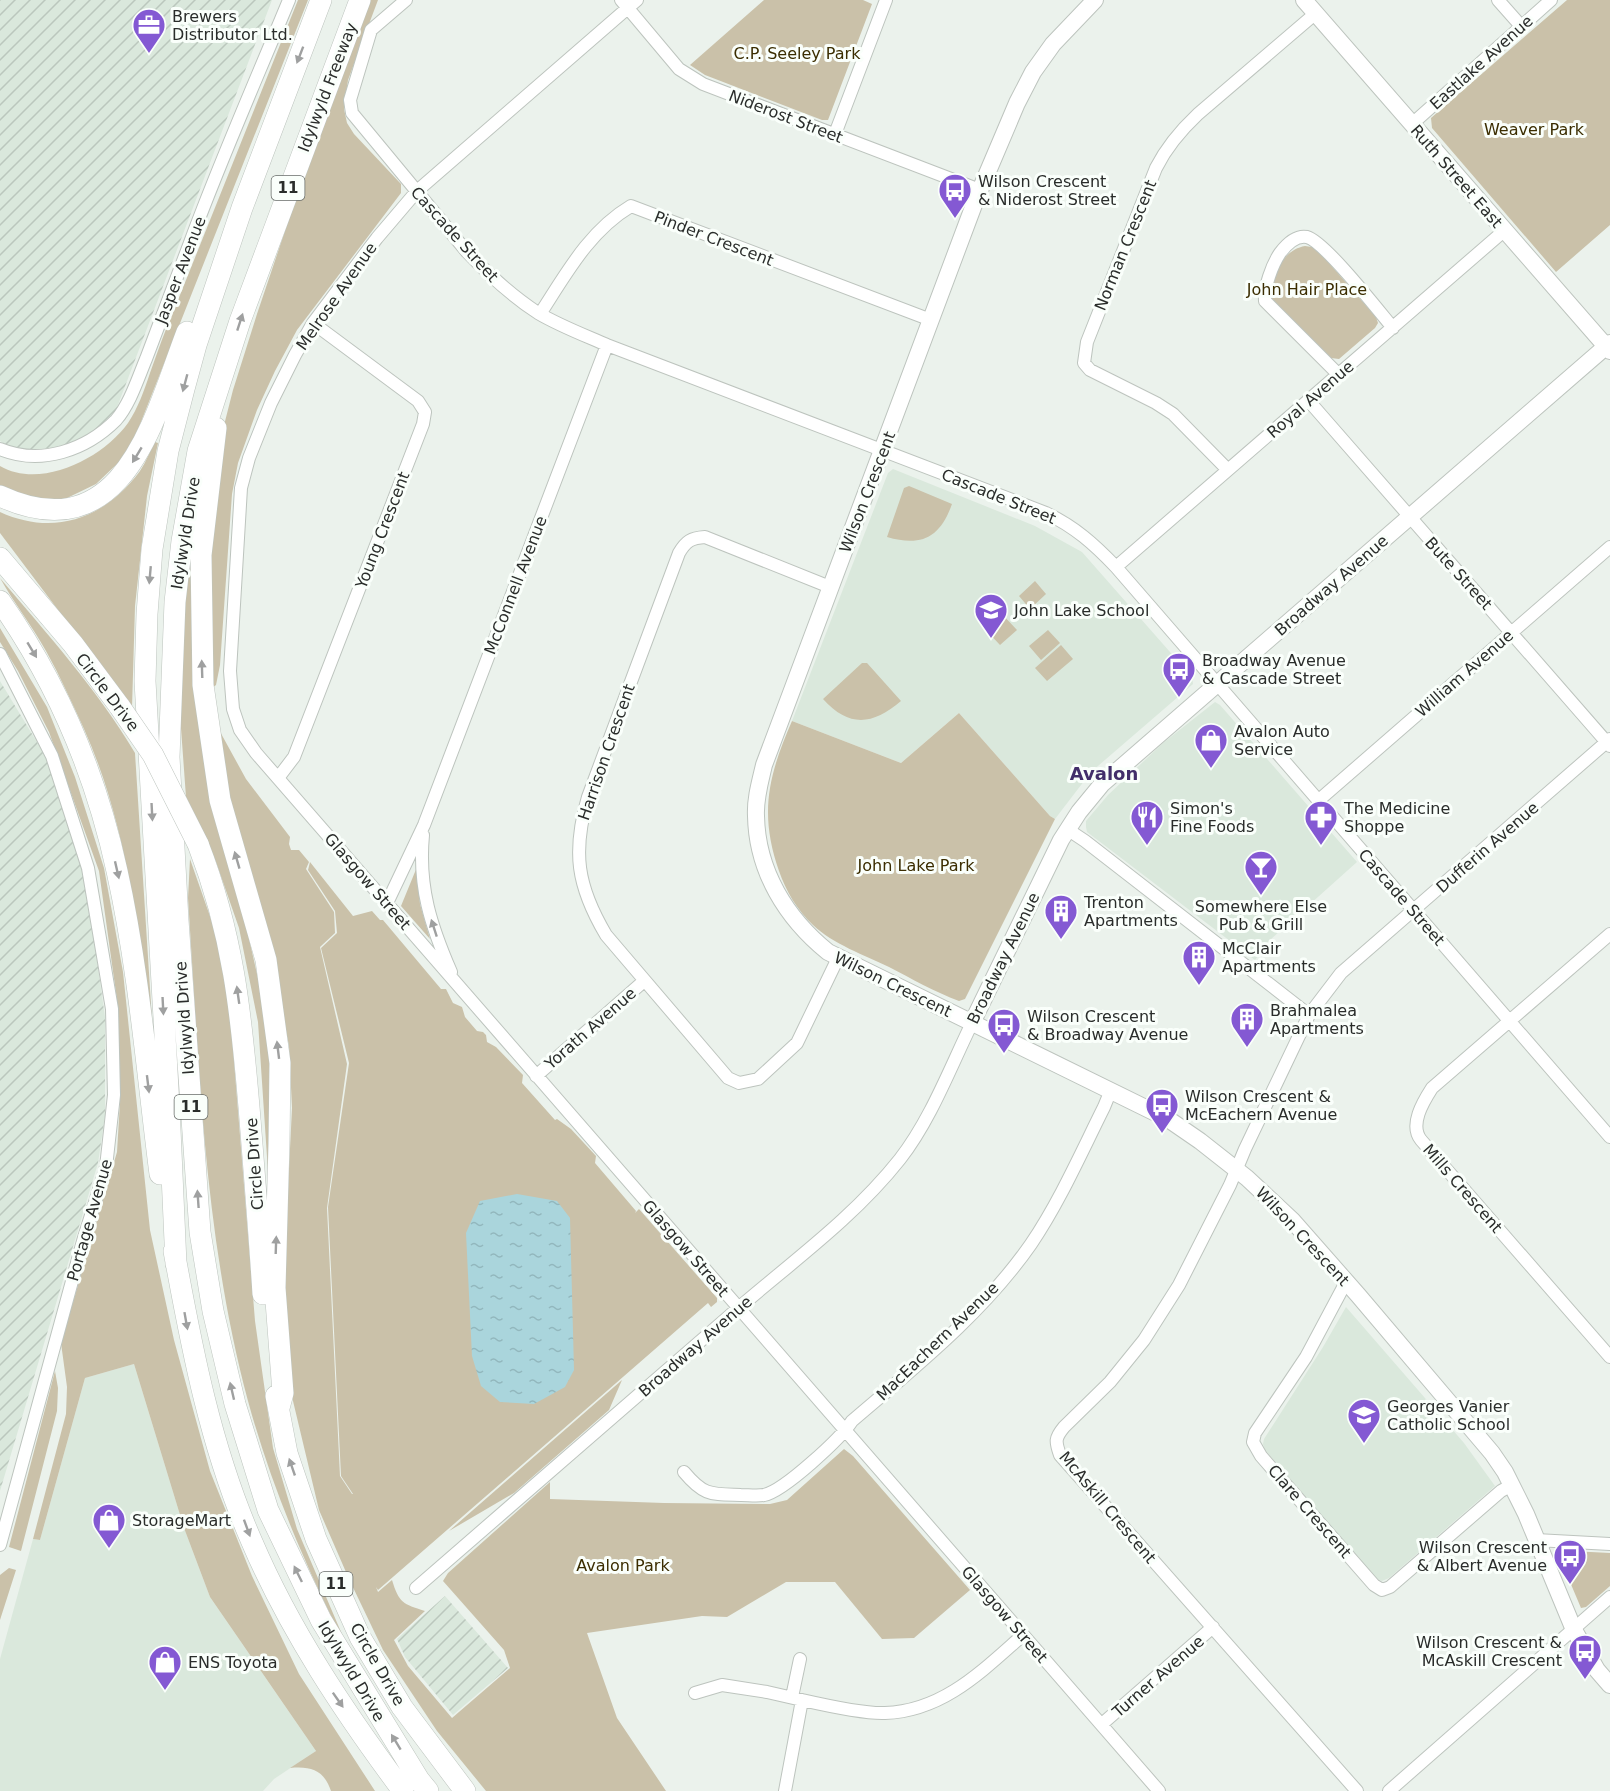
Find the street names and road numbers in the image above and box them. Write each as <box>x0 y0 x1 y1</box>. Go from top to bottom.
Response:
street label: Eastlake Avenue <box>1426 11 1537 114</box>
street label: Idylwyld Freeway <box>294 20 361 155</box>
street label: Niderost Street <box>726 86 846 147</box>
street label: Ruth Street East <box>1407 121 1507 232</box>
road number: 11 <box>272 176 304 200</box>
street label: Norman Crescent <box>1091 177 1160 313</box>
street label: Cascade Street <box>407 183 502 286</box>
street label: Pinder Crescent <box>652 207 776 270</box>
street label: Jasper Avenue <box>151 214 210 328</box>
street label: Melrose Avenue <box>292 239 381 354</box>
street label: Royal Avenue <box>1263 357 1357 442</box>
street label: Wilson Crescent <box>836 429 899 555</box>
street label: Cascade Street <box>939 465 1059 528</box>
street label: Young Crescent <box>351 469 413 592</box>
street label: Idylwyld Drive <box>167 475 204 591</box>
street label: McConnell Avenue <box>480 513 551 657</box>
street label: Broadway Avenue <box>1271 531 1392 640</box>
street label: Bute Street <box>1421 533 1496 613</box>
street label: William Avenue <box>1412 626 1517 721</box>
street label: Circle Drive <box>72 650 143 735</box>
street label: Harrison Crescent <box>574 681 639 823</box>
street label: Dufferin Avenue <box>1432 798 1542 897</box>
street label: Glasgow Street <box>321 829 415 933</box>
street label: Cascade Street <box>1355 845 1449 949</box>
street label: Broadway Avenue <box>963 889 1044 1027</box>
street label: Wilson Crescent <box>831 948 955 1021</box>
street label: Idylwyld Drive <box>171 961 198 1075</box>
street label: Yorath Avenue <box>540 984 640 1074</box>
road number: 11 <box>174 1095 207 1119</box>
street label: Circle Drive <box>242 1117 267 1211</box>
street label: Mills Crescent <box>1419 1140 1506 1237</box>
street label: Portage Avenue <box>63 1157 116 1283</box>
street label: Wilson Crescent <box>1252 1183 1353 1290</box>
street label: Glasgow Street <box>639 1196 733 1300</box>
street label: MacEachern Avenue <box>872 1278 1002 1404</box>
street label: Broadway Avenue <box>635 1292 756 1401</box>
street label: McAskill Crescent <box>1055 1448 1160 1567</box>
street label: Clare Crescent <box>1264 1461 1355 1562</box>
street label: Glasgow Street <box>958 1562 1052 1666</box>
road number: 11 <box>320 1572 352 1596</box>
street label: Idylwyld Drive <box>314 1618 389 1725</box>
street label: Circle Drive <box>346 1619 409 1709</box>
street label: Turner Avenue <box>1108 1632 1208 1722</box>

